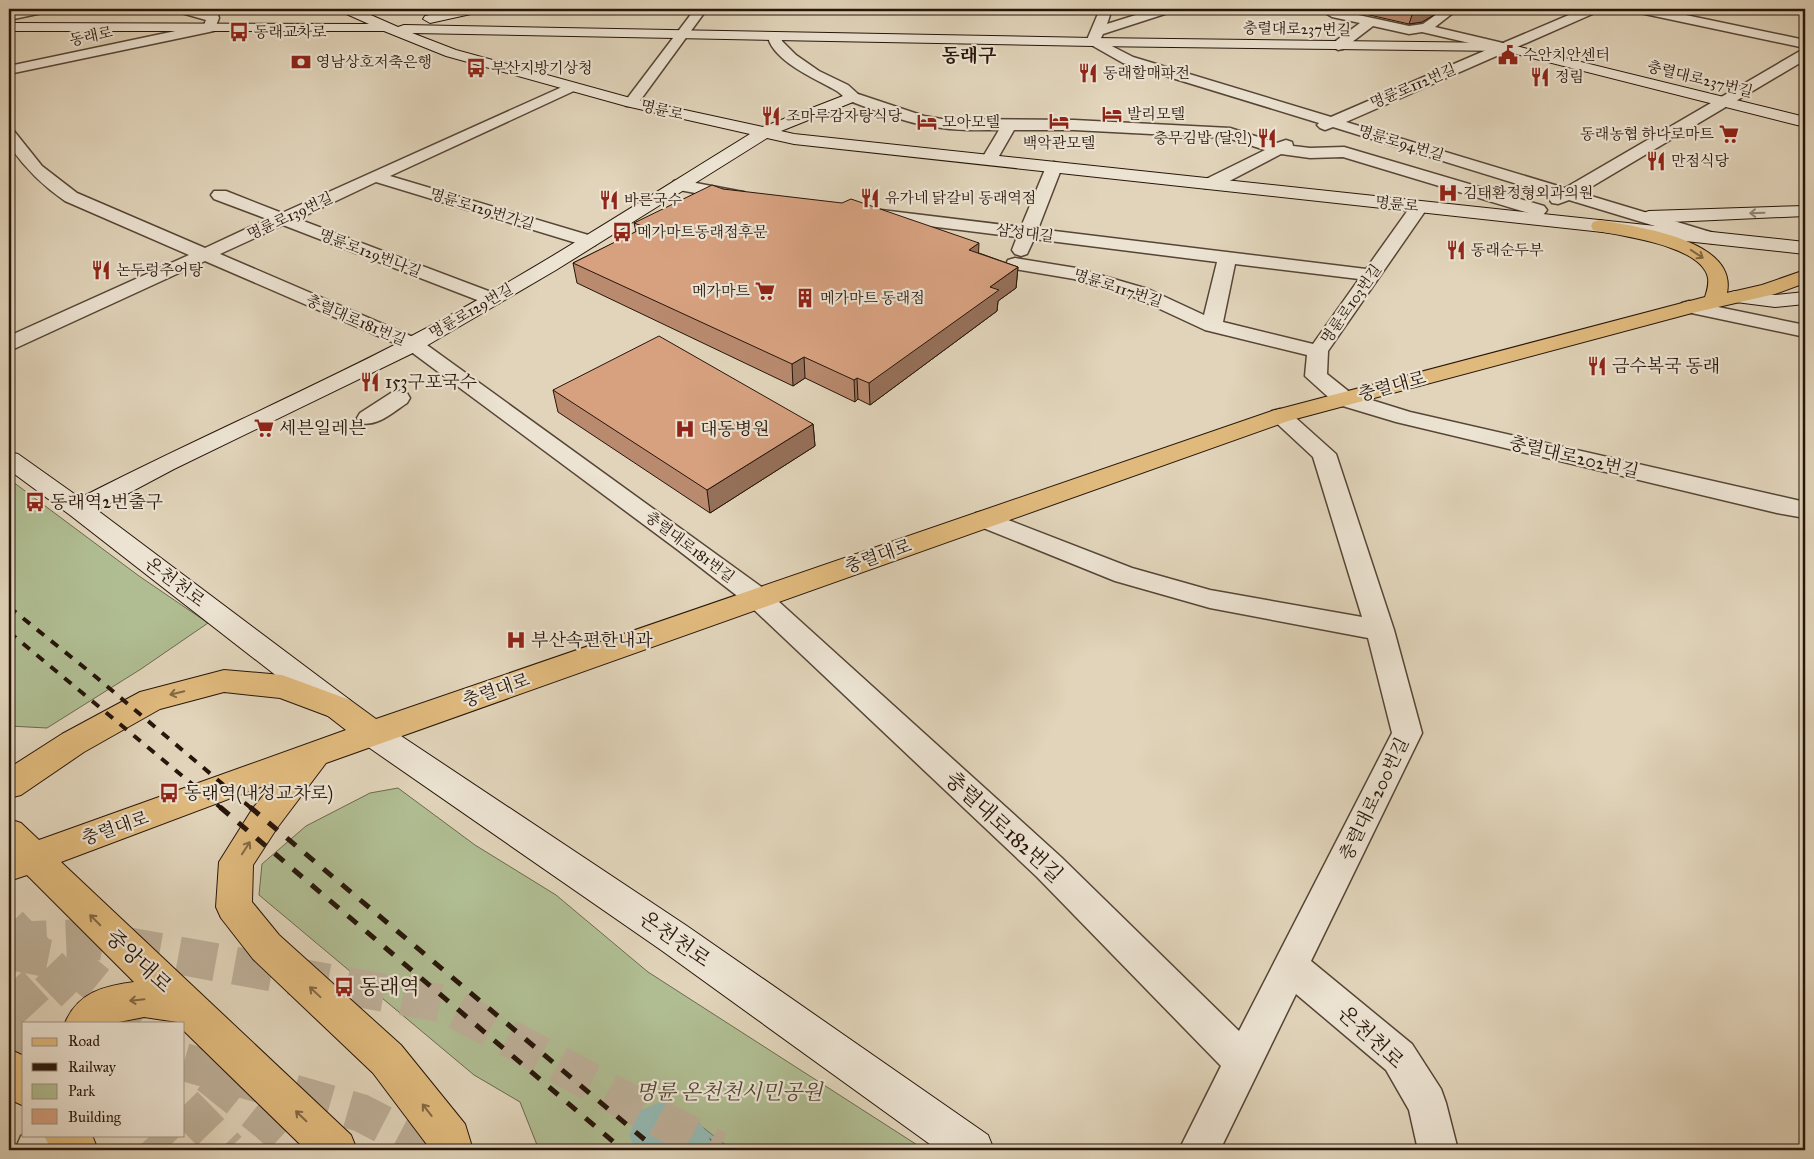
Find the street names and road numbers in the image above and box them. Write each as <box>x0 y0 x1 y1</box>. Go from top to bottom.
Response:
street label: 충렬대로237번길 <box>1243 19 1351 39</box>
street label: 동래로 <box>68 23 115 49</box>
street label: 충렬대로237번길 <box>1645 57 1755 101</box>
street label: 명륜로112번길 <box>1367 60 1459 112</box>
street label: 명륜로 <box>639 96 686 124</box>
street label: 명륜로94번길 <box>1356 121 1446 165</box>
street label: 명륜로129번가길 <box>428 185 536 233</box>
street label: 명륜로139번길 <box>244 188 336 244</box>
street label: 명륜로 <box>1374 193 1420 215</box>
street label: 삼성대길 <box>995 221 1055 245</box>
street label: 명륜로129번나길 <box>316 225 424 281</box>
street label: 명륜로103번길 <box>1317 261 1385 347</box>
street label: 명륜로117번길 <box>1071 265 1165 311</box>
street label: 명륜로129번길 <box>426 280 516 342</box>
street label: 충렬대로181번길 <box>303 291 409 349</box>
street label: 충렬대로 <box>1356 366 1428 406</box>
street label: 충렬대로202번길 <box>1507 431 1641 483</box>
street label: 충렬대로181번길 <box>642 508 738 586</box>
street label: 충렬대로 <box>842 534 914 578</box>
street label: 온천천로 <box>141 552 209 612</box>
street label: 충렬대로 <box>460 668 532 712</box>
street label: 충렬대로200번길 <box>1335 734 1413 864</box>
street label: 충렬대로182번길 <box>940 766 1068 888</box>
street label: 충렬대로 <box>79 806 151 850</box>
street label: 온천천로 <box>634 905 716 973</box>
street label: 중앙대로 <box>100 924 178 998</box>
street label: 온천천로 <box>1332 1000 1410 1074</box>

